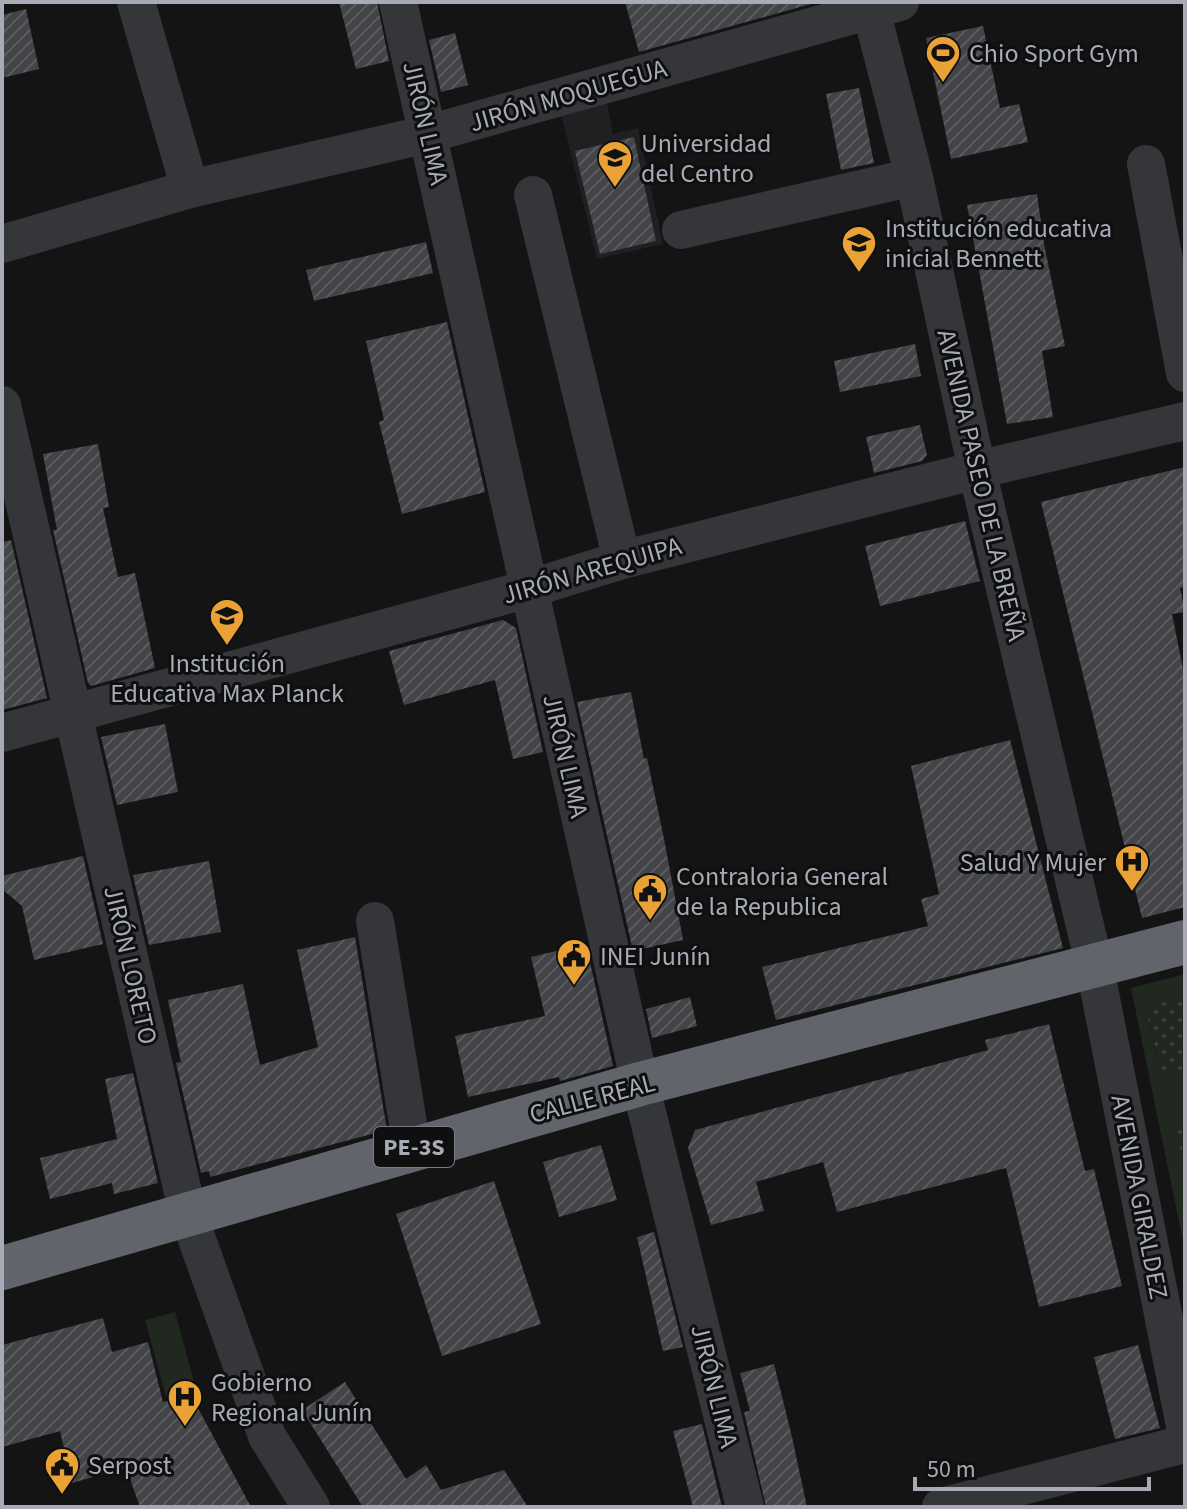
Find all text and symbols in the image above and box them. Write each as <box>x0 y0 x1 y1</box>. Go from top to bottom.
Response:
sports icon: Chio Sport Gym <box>924 34 962 84</box>
place label: Chio Sport Gym <box>969 35 1139 72</box>
street label: JIRÓN MOQUEGUA <box>465 49 672 141</box>
street label: JIRÓN LIMA <box>393 58 458 189</box>
place label: Universidad del Centro <box>641 125 772 192</box>
school or university icon: Universidad del Centro <box>596 139 634 189</box>
place label: Institución educativa inicial Bennett <box>885 210 1112 277</box>
school or university icon: Institución educativa inicial Bennett <box>840 224 878 274</box>
street label: AVENIDA PASEO DE LA BREÑA <box>928 326 1036 645</box>
street label: JIRÓN AREQUIPA <box>498 527 687 614</box>
school or university icon: Institución Educativa Max Planck <box>208 597 246 647</box>
place label: Institución Educativa Max Planck <box>110 645 344 712</box>
street label: JIRÓN LIMA <box>533 691 598 822</box>
hospital icon: Salud Y Mujer <box>1113 843 1151 893</box>
place label: Salud Y Mujer <box>960 844 1107 881</box>
place label: Contraloria General de la Republica <box>676 858 888 925</box>
public building icon: Contraloria General de la Republica <box>631 872 669 922</box>
street label: JIRÓN LORETO <box>94 882 167 1048</box>
public building icon: INEI Junín <box>555 937 593 987</box>
place label: INEI Junín <box>600 938 711 975</box>
street label: CALLE REAL <box>525 1064 659 1133</box>
street label: AVENIDA GIRALDEZ <box>1102 1092 1177 1303</box>
road number: PE-3S <box>374 1127 454 1167</box>
street label: JIRÓN LIMA <box>681 1321 748 1453</box>
place label: Gobierno Regional Junín <box>211 1364 372 1431</box>
hospital icon: Gobierno Regional Junín <box>166 1378 204 1428</box>
scale bar <box>915 1441 1149 1491</box>
public building icon: Serpost <box>43 1446 81 1496</box>
place label: Serpost <box>88 1447 172 1484</box>
text: 50 m <box>927 1452 976 1487</box>

